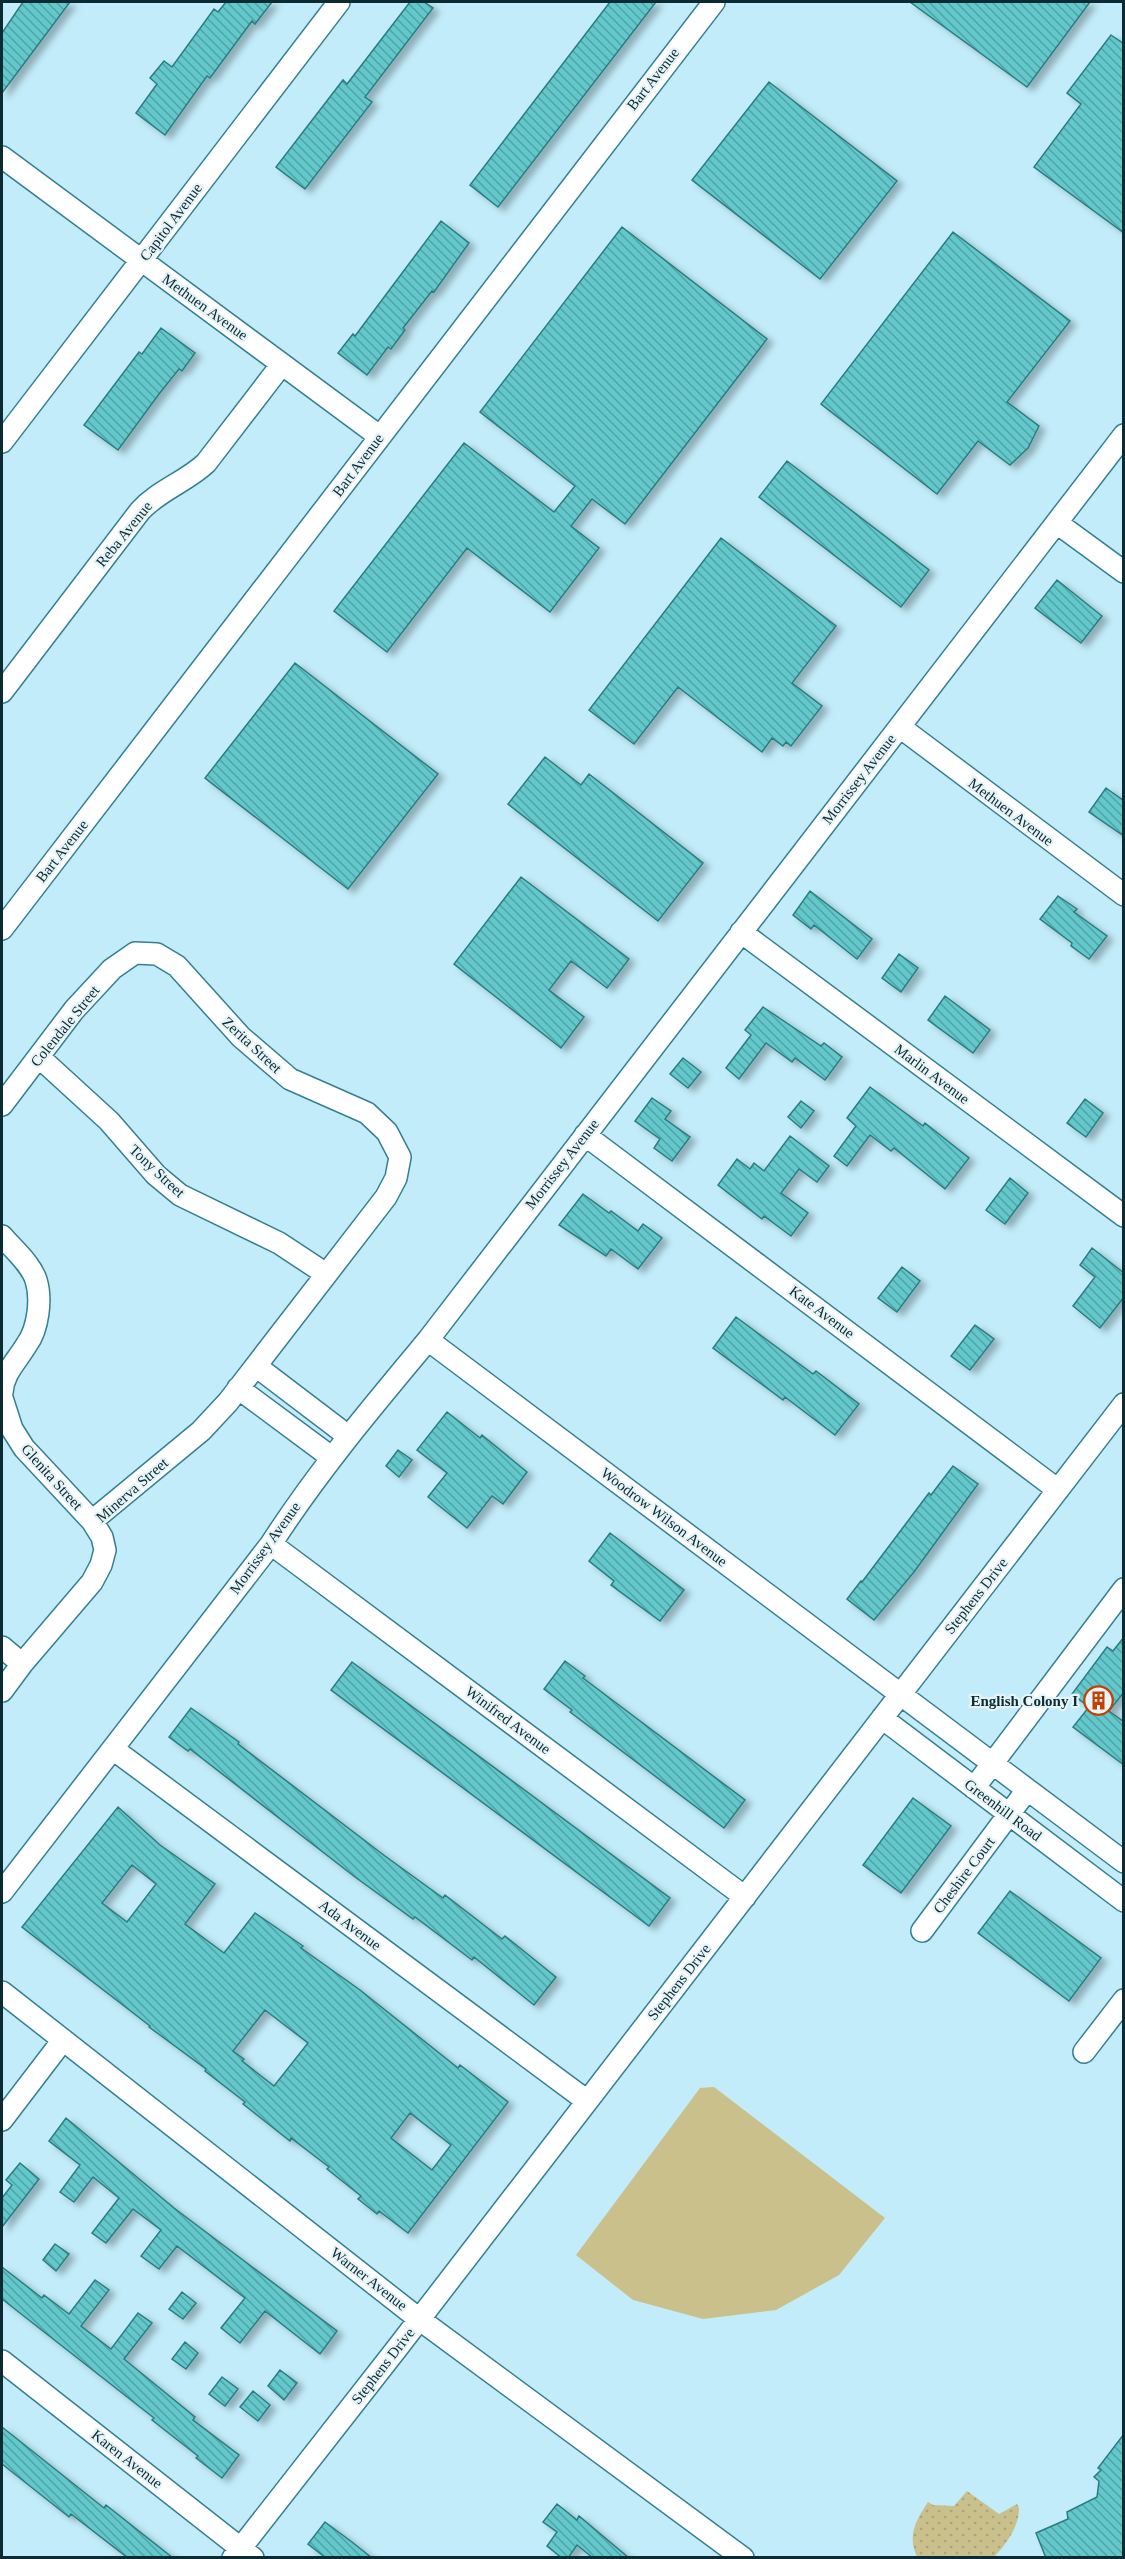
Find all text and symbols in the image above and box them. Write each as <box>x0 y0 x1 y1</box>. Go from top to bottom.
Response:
street label: Bart Avenue <box>624 45 682 113</box>
street label: Capitol Avenue <box>137 180 205 264</box>
street label: Methuen Avenue <box>159 271 251 344</box>
street label: Bart Avenue <box>329 430 387 499</box>
street label: Reba Avenue <box>93 498 155 570</box>
street label: Morrissey Avenue <box>819 731 899 827</box>
street label: Methuen Avenue <box>966 775 1057 849</box>
street label: Bart Avenue <box>33 817 91 885</box>
street label: Colendale Street <box>27 982 103 1070</box>
street label: Zerita Street <box>219 1014 285 1077</box>
street label: Marlin Avenue <box>892 1041 973 1107</box>
street label: Morrissey Avenue <box>522 1116 602 1212</box>
street label: Tony Street <box>126 1141 188 1201</box>
street label: Kate Avenue <box>787 1283 858 1342</box>
street label: Glenita Street <box>18 1441 86 1514</box>
street label: Minerva Street <box>93 1454 172 1525</box>
street label: Woodrow Wilson Avenue <box>598 1464 730 1570</box>
street label: Morrissey Avenue <box>226 1499 304 1597</box>
street label: Stephens Drive <box>941 1555 1011 1637</box>
street label: Winifred Avenue <box>462 1683 554 1757</box>
building icon: English Colony I <box>1083 1685 1115 1717</box>
place label: English Colony I <box>970 1693 1078 1709</box>
street label: Greenhill Road <box>961 1776 1045 1844</box>
street label: Cheshire Court <box>930 1833 998 1916</box>
street label: Ada Avenue <box>316 1897 384 1954</box>
street label: Stephens Drive <box>644 1941 714 2023</box>
street label: Warner Avenue <box>328 2244 411 2314</box>
street label: Stephens Drive <box>348 2325 418 2407</box>
street label: Karen Avenue <box>89 2426 166 2492</box>

